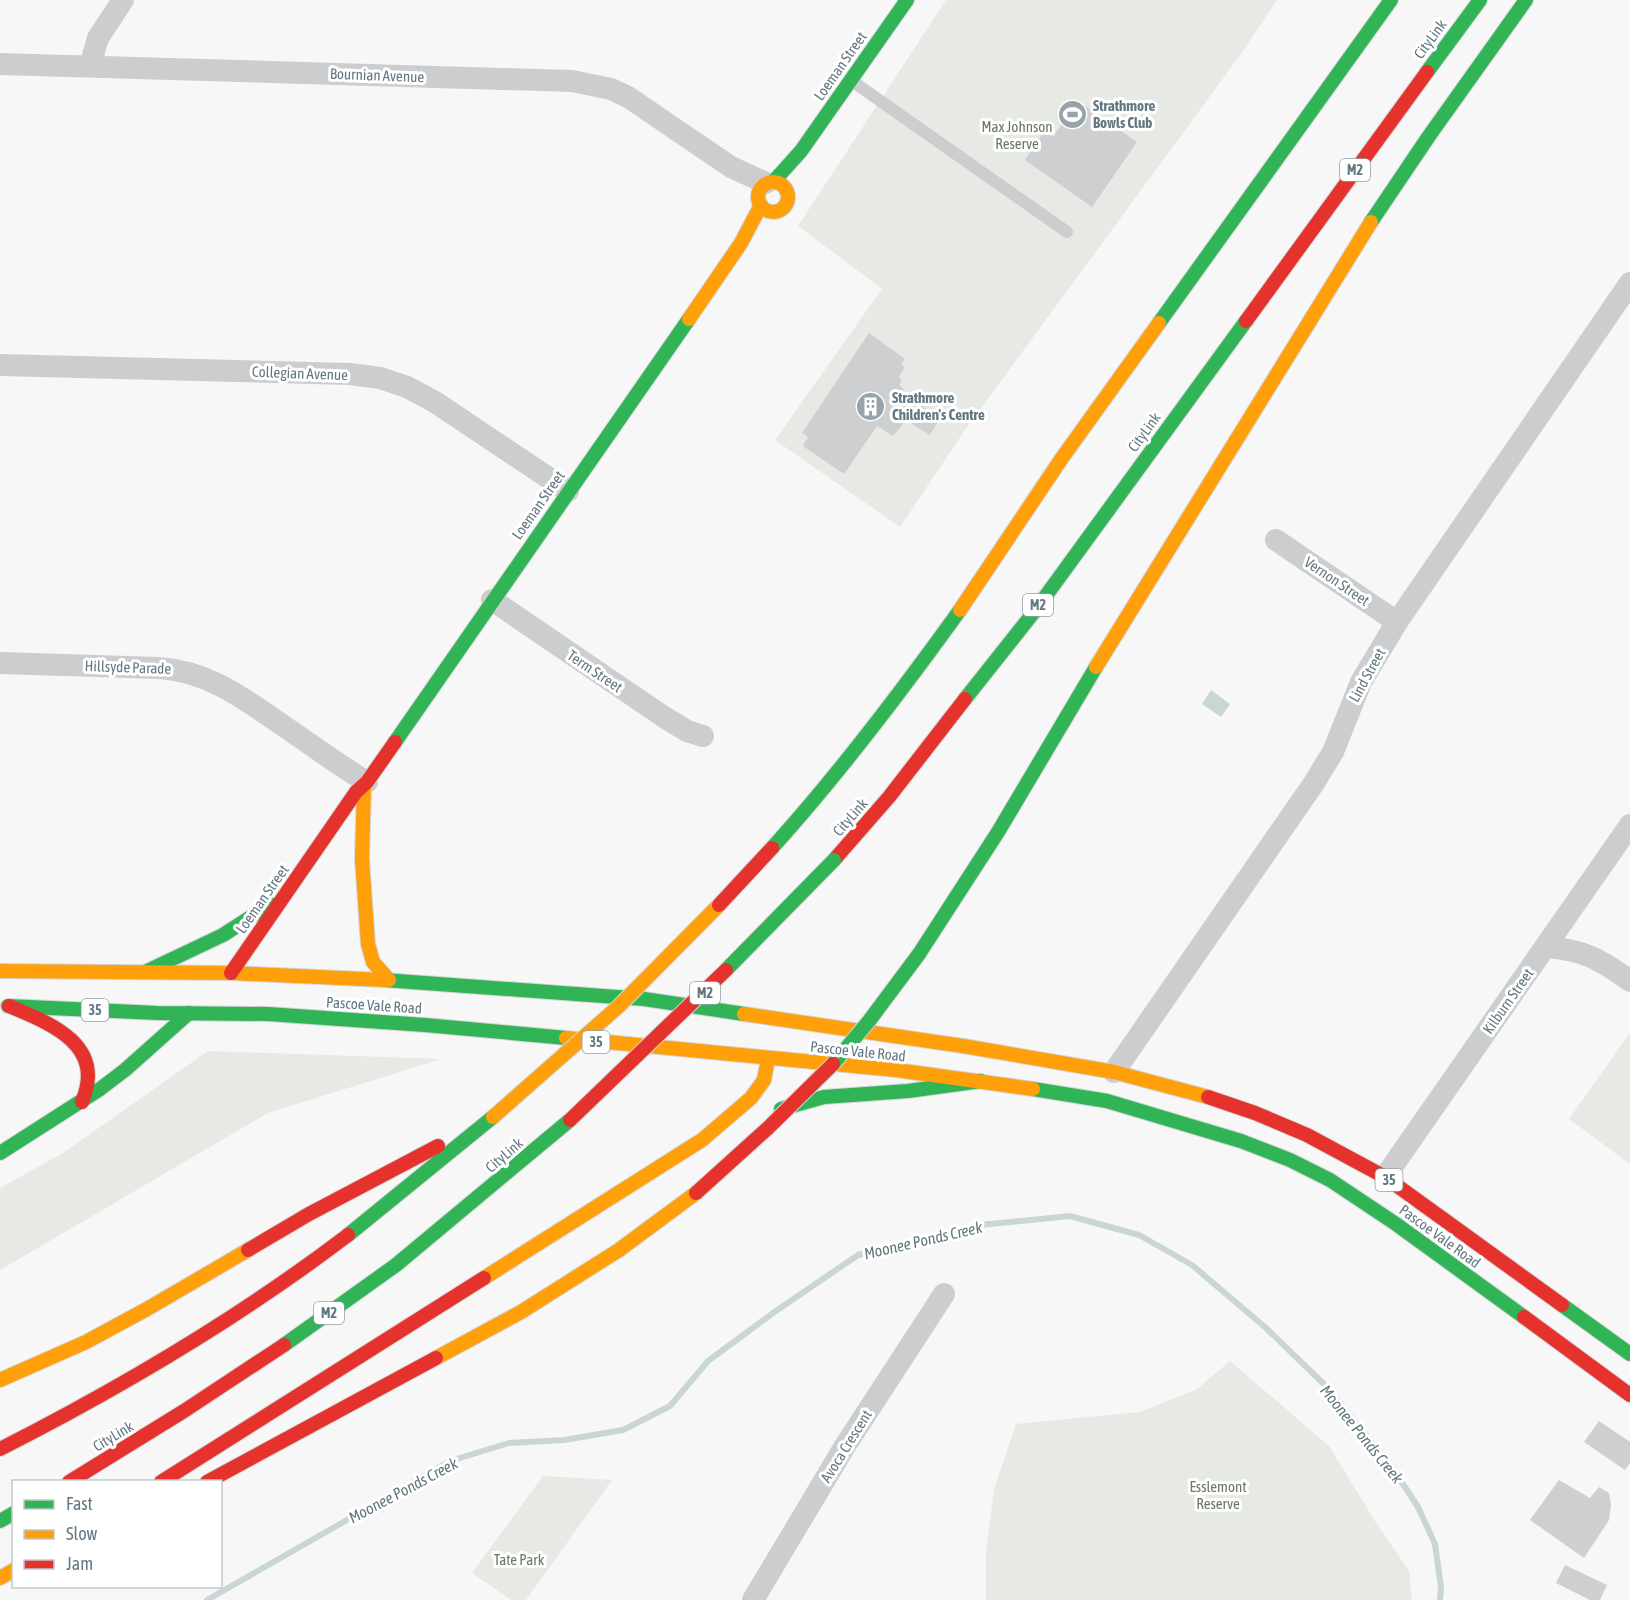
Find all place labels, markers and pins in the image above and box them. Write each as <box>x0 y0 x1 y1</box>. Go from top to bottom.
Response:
place label: Strathmore Bowls Club <box>1093 97 1156 131</box>
sports icon: Strathmore Bowls Club <box>1056 98 1088 130</box>
place label: Strathmore Children's Centre <box>892 389 985 423</box>
building icon: Strathmore Children's Centre <box>855 390 887 422</box>

